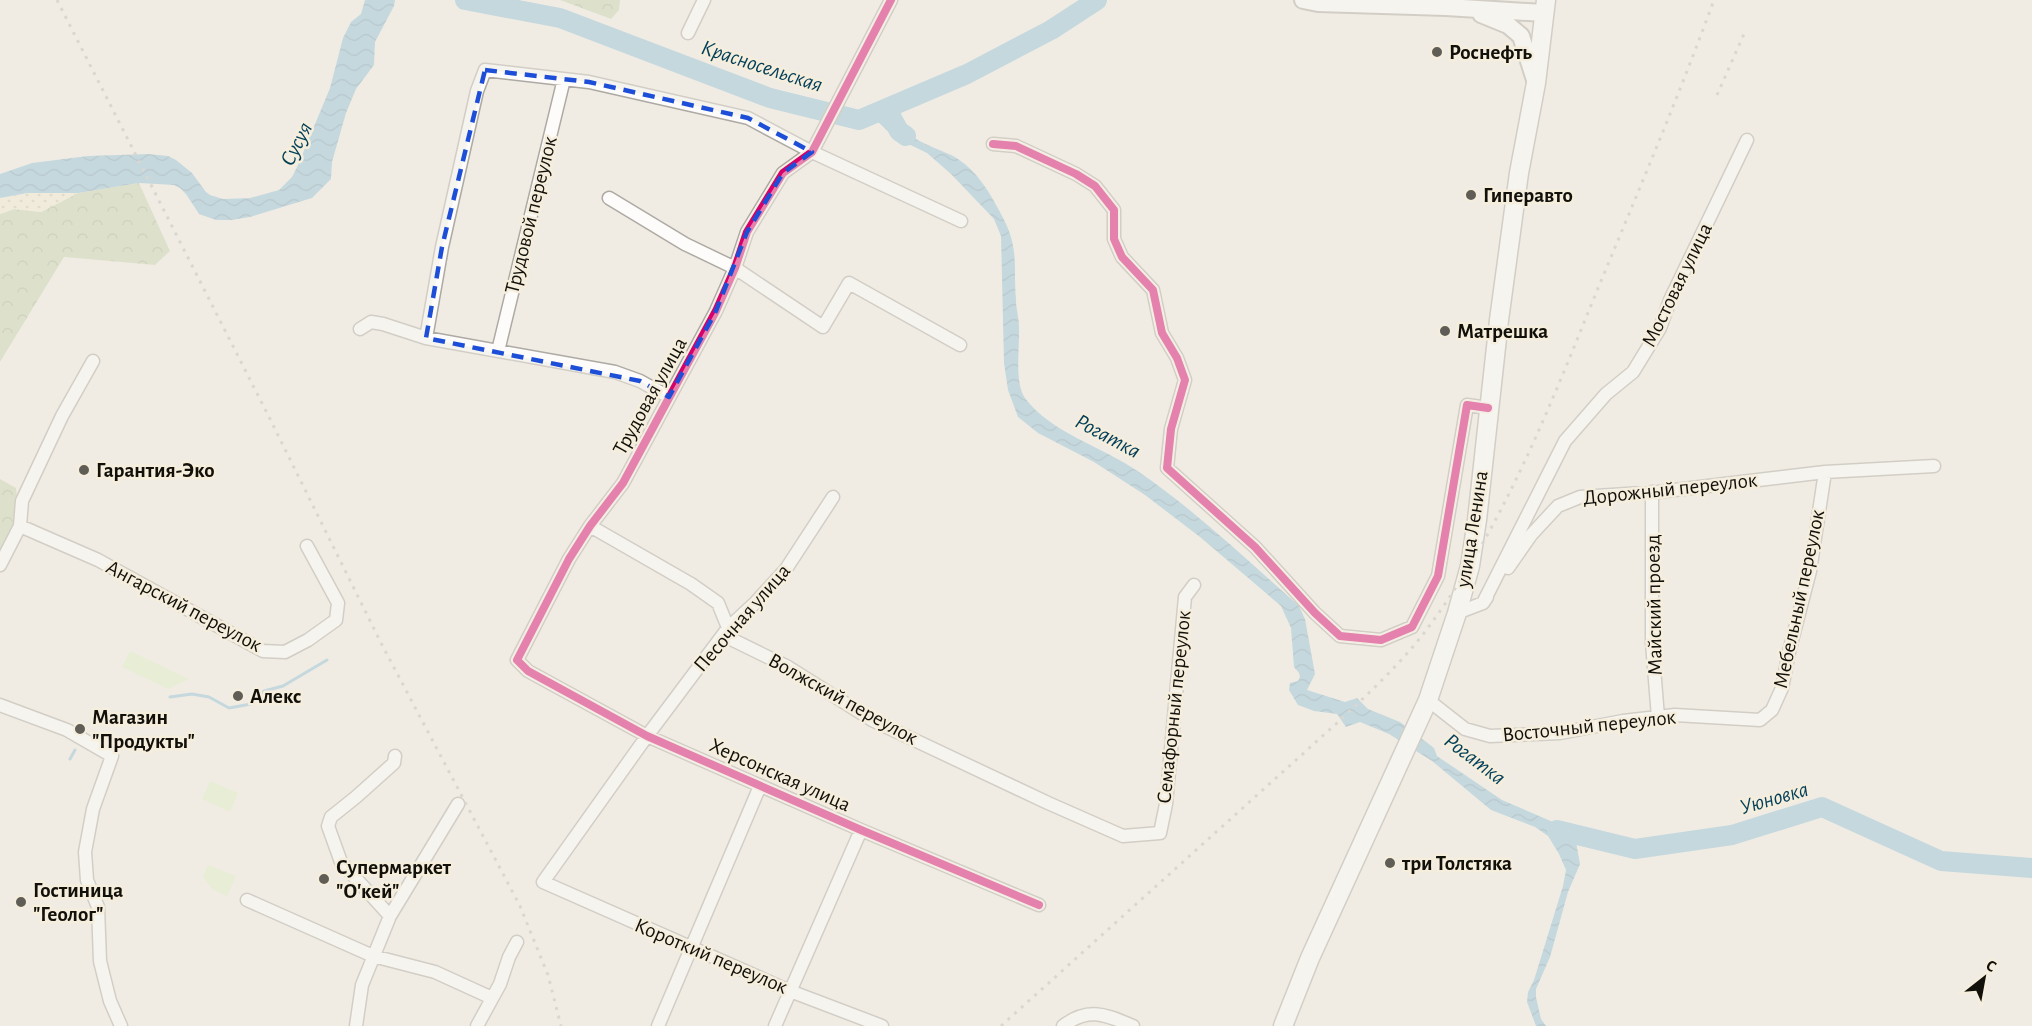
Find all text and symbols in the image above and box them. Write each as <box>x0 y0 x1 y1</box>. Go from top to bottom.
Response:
water label: Красносельская <box>698 36 825 97</box>
place label: Роснефть <box>1449 42 1532 63</box>
marker: Роснефть <box>1430 45 1444 59</box>
water label: Сусуя <box>276 119 316 169</box>
street label: Трудовой переулок <box>501 134 561 296</box>
place label: Гиперавто <box>1483 185 1573 206</box>
marker: Гиперавто <box>1464 188 1478 202</box>
street label: Мостовая улица <box>1638 219 1716 350</box>
place label: Матрешка <box>1457 321 1548 342</box>
marker: Матрешка <box>1438 324 1452 338</box>
street label: Трудовая улица <box>609 334 691 458</box>
water label: Рогатка <box>1072 410 1144 462</box>
place label: Гарантия-Эко <box>96 460 215 481</box>
marker: Гарантия-Эко <box>77 463 91 477</box>
street label: улица Ленина <box>1452 469 1492 590</box>
street label: Дорожный переулок <box>1582 469 1758 509</box>
street label: Мебельный переулок <box>1770 507 1828 690</box>
street label: Майский проезд <box>1642 534 1666 676</box>
street label: Ангарский переулок <box>103 556 266 656</box>
street label: Песочная улица <box>690 560 795 676</box>
street label: Семафорный переулок <box>1153 609 1195 805</box>
street label: Волжский переулок <box>765 649 921 749</box>
place label: Алекс <box>250 686 302 707</box>
marker: Алекс <box>231 689 245 703</box>
street label: Восточный переулок <box>1501 706 1677 746</box>
place label: Магазин "Продукты" <box>92 707 195 752</box>
marker: Магазин "Продукты" <box>73 722 87 736</box>
water label: Рогатка <box>1440 729 1510 789</box>
street label: Херсонская улица <box>706 734 854 816</box>
water label: Уюновка <box>1737 778 1811 818</box>
place label: три Толстяка <box>1401 853 1512 874</box>
marker: три Толстяка <box>1383 856 1397 870</box>
place label: Супермаркет "О'кей" <box>336 857 452 902</box>
marker: Супермаркет "О'кей" <box>317 872 331 886</box>
place label: Гостиница "Геолог" <box>33 880 123 925</box>
marker: Гостиница "Геолог" <box>14 895 28 909</box>
street label: Короткий переулок <box>631 914 791 998</box>
north arrow <box>1954 948 2014 1008</box>
text: С <box>1983 957 1999 975</box>

